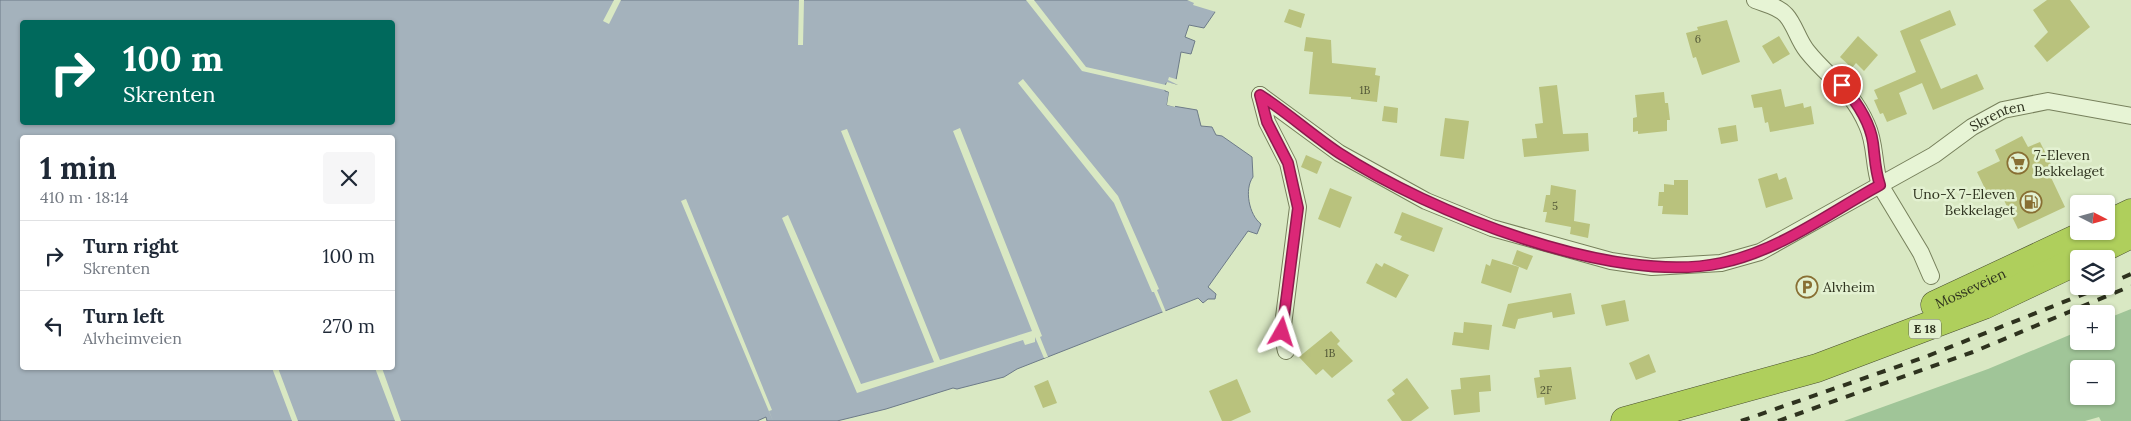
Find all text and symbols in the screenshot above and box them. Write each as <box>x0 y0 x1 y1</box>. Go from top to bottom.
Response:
house number: 6 <box>1695 32 1701 46</box>
text: 100 m <box>123 36 223 81</box>
icon: right <box>40 40 105 105</box>
pin <box>1821 64 1863 106</box>
icon: arrive <box>1828 71 1856 99</box>
text: Skrenten <box>123 80 216 108</box>
house number: 1B <box>1360 83 1371 97</box>
street label: Skrenten <box>1966 97 2027 136</box>
place label: 7-Eleven Bekkelaget <box>2034 146 2105 180</box>
text: 1 min <box>40 149 117 187</box>
supermarket icon: 7-Eleven Bekkelaget <box>2006 151 2030 175</box>
button: close <box>323 152 375 204</box>
place label: Uno-X 7-Eleven Bekkelaget <box>1913 185 2016 219</box>
text: 410 m · 18:14 <box>40 187 129 207</box>
fuel station icon: Uno-X 7-Eleven Bekkelaget <box>2019 190 2043 214</box>
north arrow <box>2070 195 2115 240</box>
map controls <box>2070 195 2115 405</box>
house number: 5 <box>1552 199 1558 213</box>
text: Turn right <box>83 234 179 258</box>
icon: right <box>40 242 68 270</box>
text: 100 m <box>323 244 375 268</box>
button: layers <box>2070 250 2115 295</box>
text: Skrenten <box>83 258 150 278</box>
street label: Mosseveien <box>1932 264 2009 313</box>
parking icon: Alvheim <box>1795 275 1819 299</box>
place label: Alvheim <box>1822 278 1875 296</box>
text: Turn left <box>83 304 164 328</box>
position arrow <box>1255 305 1307 357</box>
button: + <box>2070 305 2115 350</box>
icon: left <box>40 312 68 340</box>
text: 270 m <box>322 314 375 338</box>
road number: E 18 <box>1909 320 1941 338</box>
text: Alvheimveien <box>83 328 182 348</box>
house number: 1B <box>1325 346 1336 360</box>
button: − <box>2070 360 2115 405</box>
house number: 2F <box>1540 383 1552 397</box>

